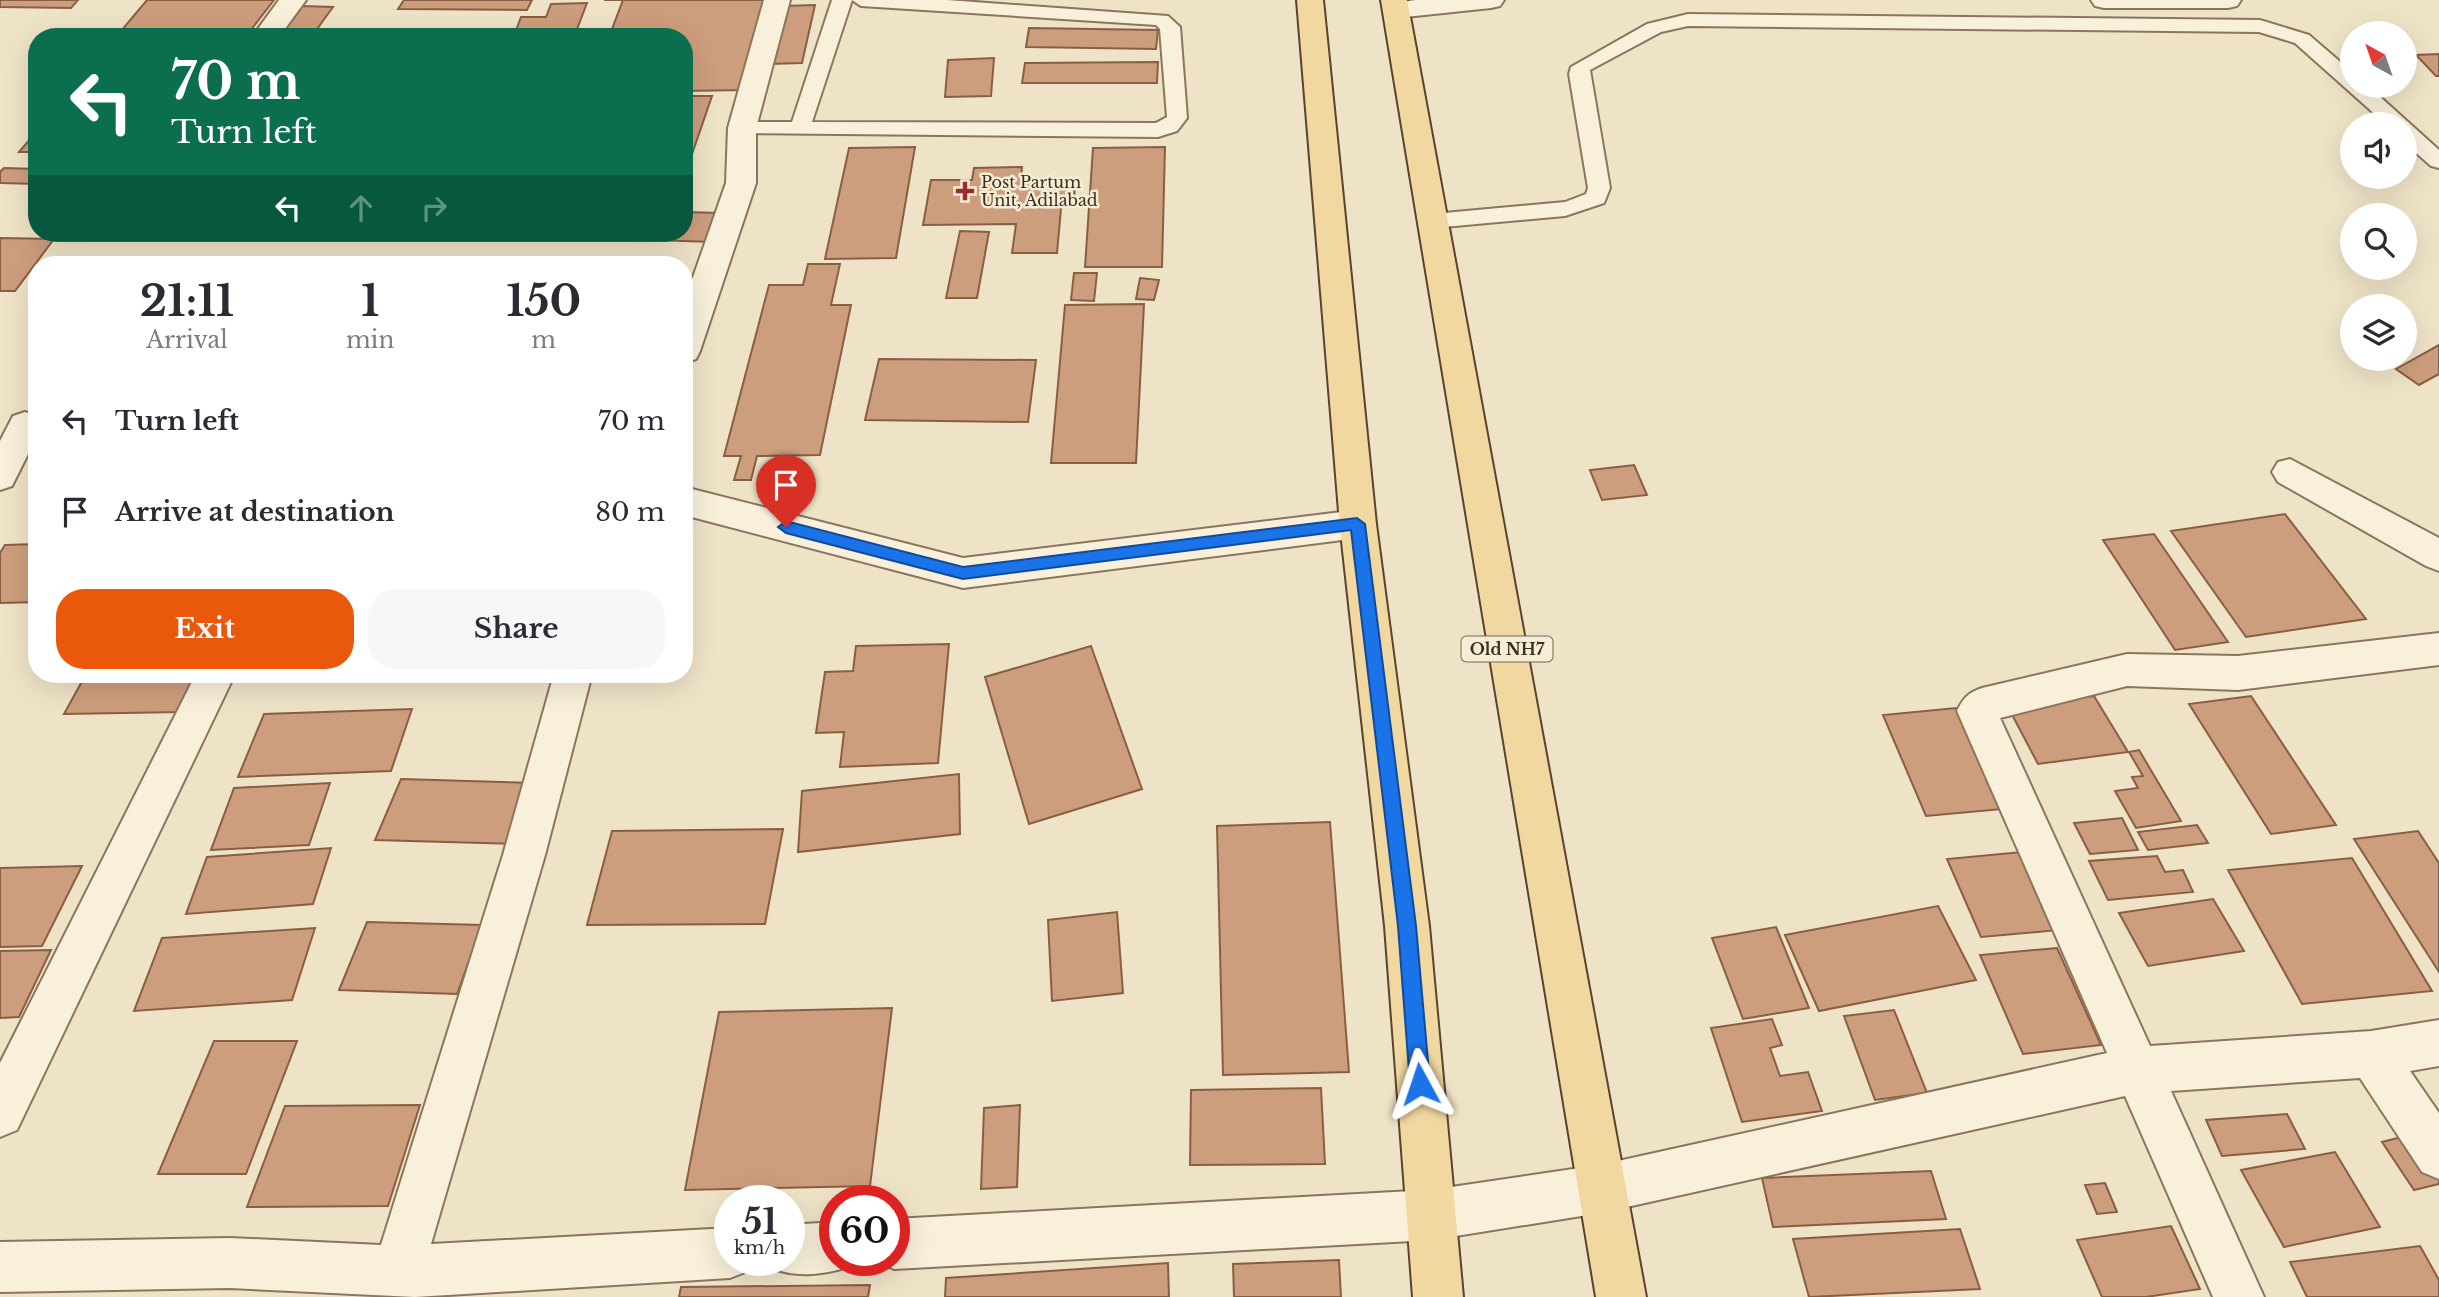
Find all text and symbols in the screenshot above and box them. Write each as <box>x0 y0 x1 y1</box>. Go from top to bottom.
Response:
north arrow <box>2340 21 2417 98</box>
map controls <box>2340 21 2417 371</box>
text: 70 m <box>171 51 301 112</box>
icon: left <box>56 56 147 147</box>
text: Turn left <box>171 112 317 152</box>
button: sound <box>2340 112 2417 189</box>
place label: Post Partum Unit, Adilabad <box>981 172 1098 210</box>
marker: Post Partum Unit, Adilabad <box>955 181 975 201</box>
icon: left <box>269 189 307 227</box>
icon: ahead <box>342 189 380 227</box>
icon: right <box>415 189 453 227</box>
button: search <box>2340 203 2417 280</box>
text: 21:11 <box>140 275 234 327</box>
text: 1 <box>361 275 379 327</box>
text: 150 <box>506 275 581 327</box>
button: layers <box>2340 294 2417 371</box>
text: Arrival <box>146 326 228 354</box>
text: min <box>346 326 394 354</box>
text: m <box>531 326 556 354</box>
icon: left <box>56 402 94 440</box>
text: Turn left <box>115 405 239 437</box>
text: 70 m <box>598 405 665 437</box>
pin <box>756 455 816 527</box>
icon: arrive <box>767 466 805 504</box>
icon: arrive <box>56 493 94 531</box>
text: Arrive at destination <box>115 496 395 528</box>
text: 80 m <box>595 496 665 528</box>
button: Exit <box>56 589 354 669</box>
button: Share <box>368 589 665 669</box>
road number: Old NH7 <box>1462 636 1552 662</box>
position arrow <box>1383 1047 1457 1121</box>
speed limit sign: 60 <box>819 1185 910 1276</box>
text: 51 <box>741 1200 778 1243</box>
text: km/h <box>734 1237 785 1259</box>

